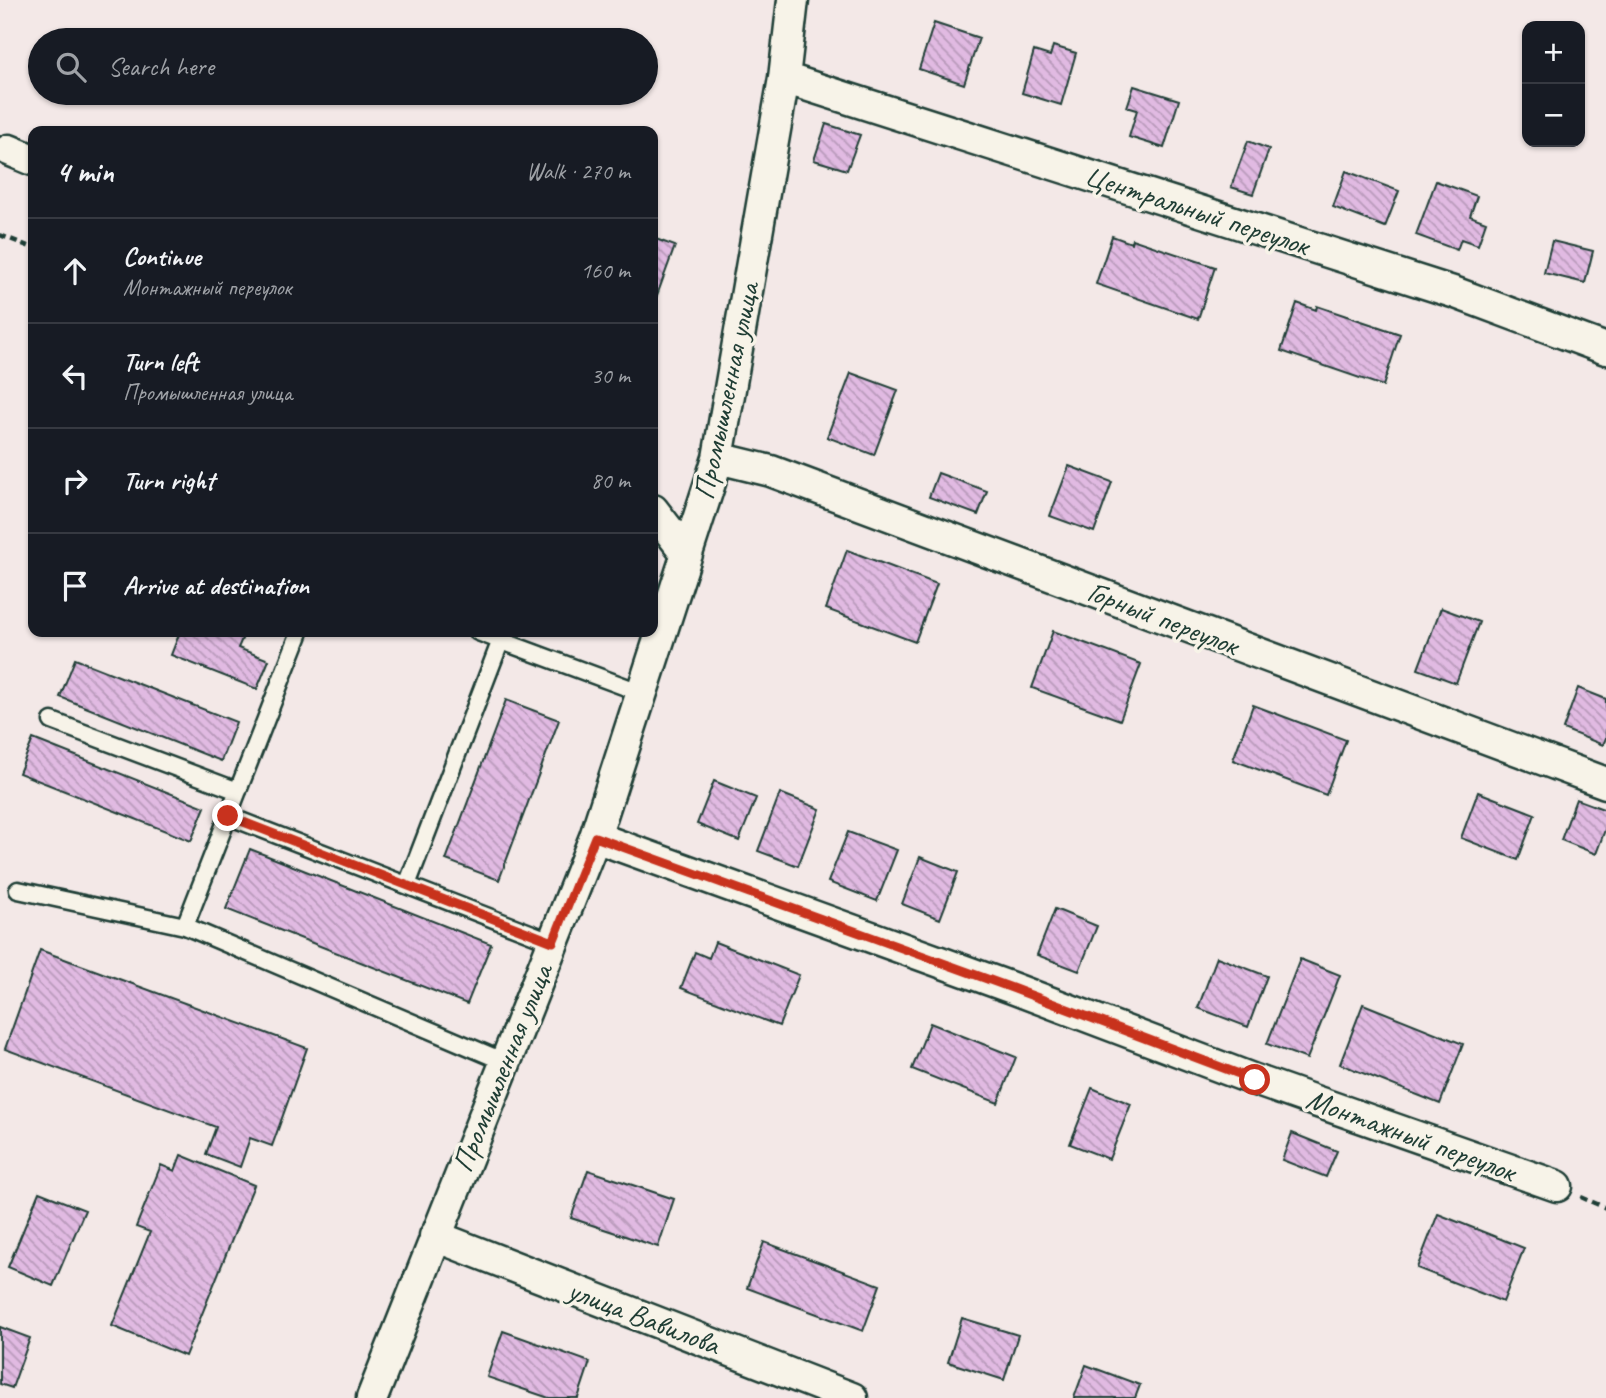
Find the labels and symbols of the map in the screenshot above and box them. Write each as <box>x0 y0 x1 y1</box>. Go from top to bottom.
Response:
street label: Центральный переулок <box>1080 156 1317 265</box>
street label: Промышленная улица <box>684 277 768 503</box>
street label: Горный переулок <box>1082 572 1246 665</box>
route end <box>212 800 243 831</box>
street label: Промышленная улица <box>443 956 562 1177</box>
route start <box>1239 1064 1270 1095</box>
street label: Монтажный переулок <box>1301 1080 1523 1191</box>
street label: улица Вавилова <box>561 1270 727 1364</box>

